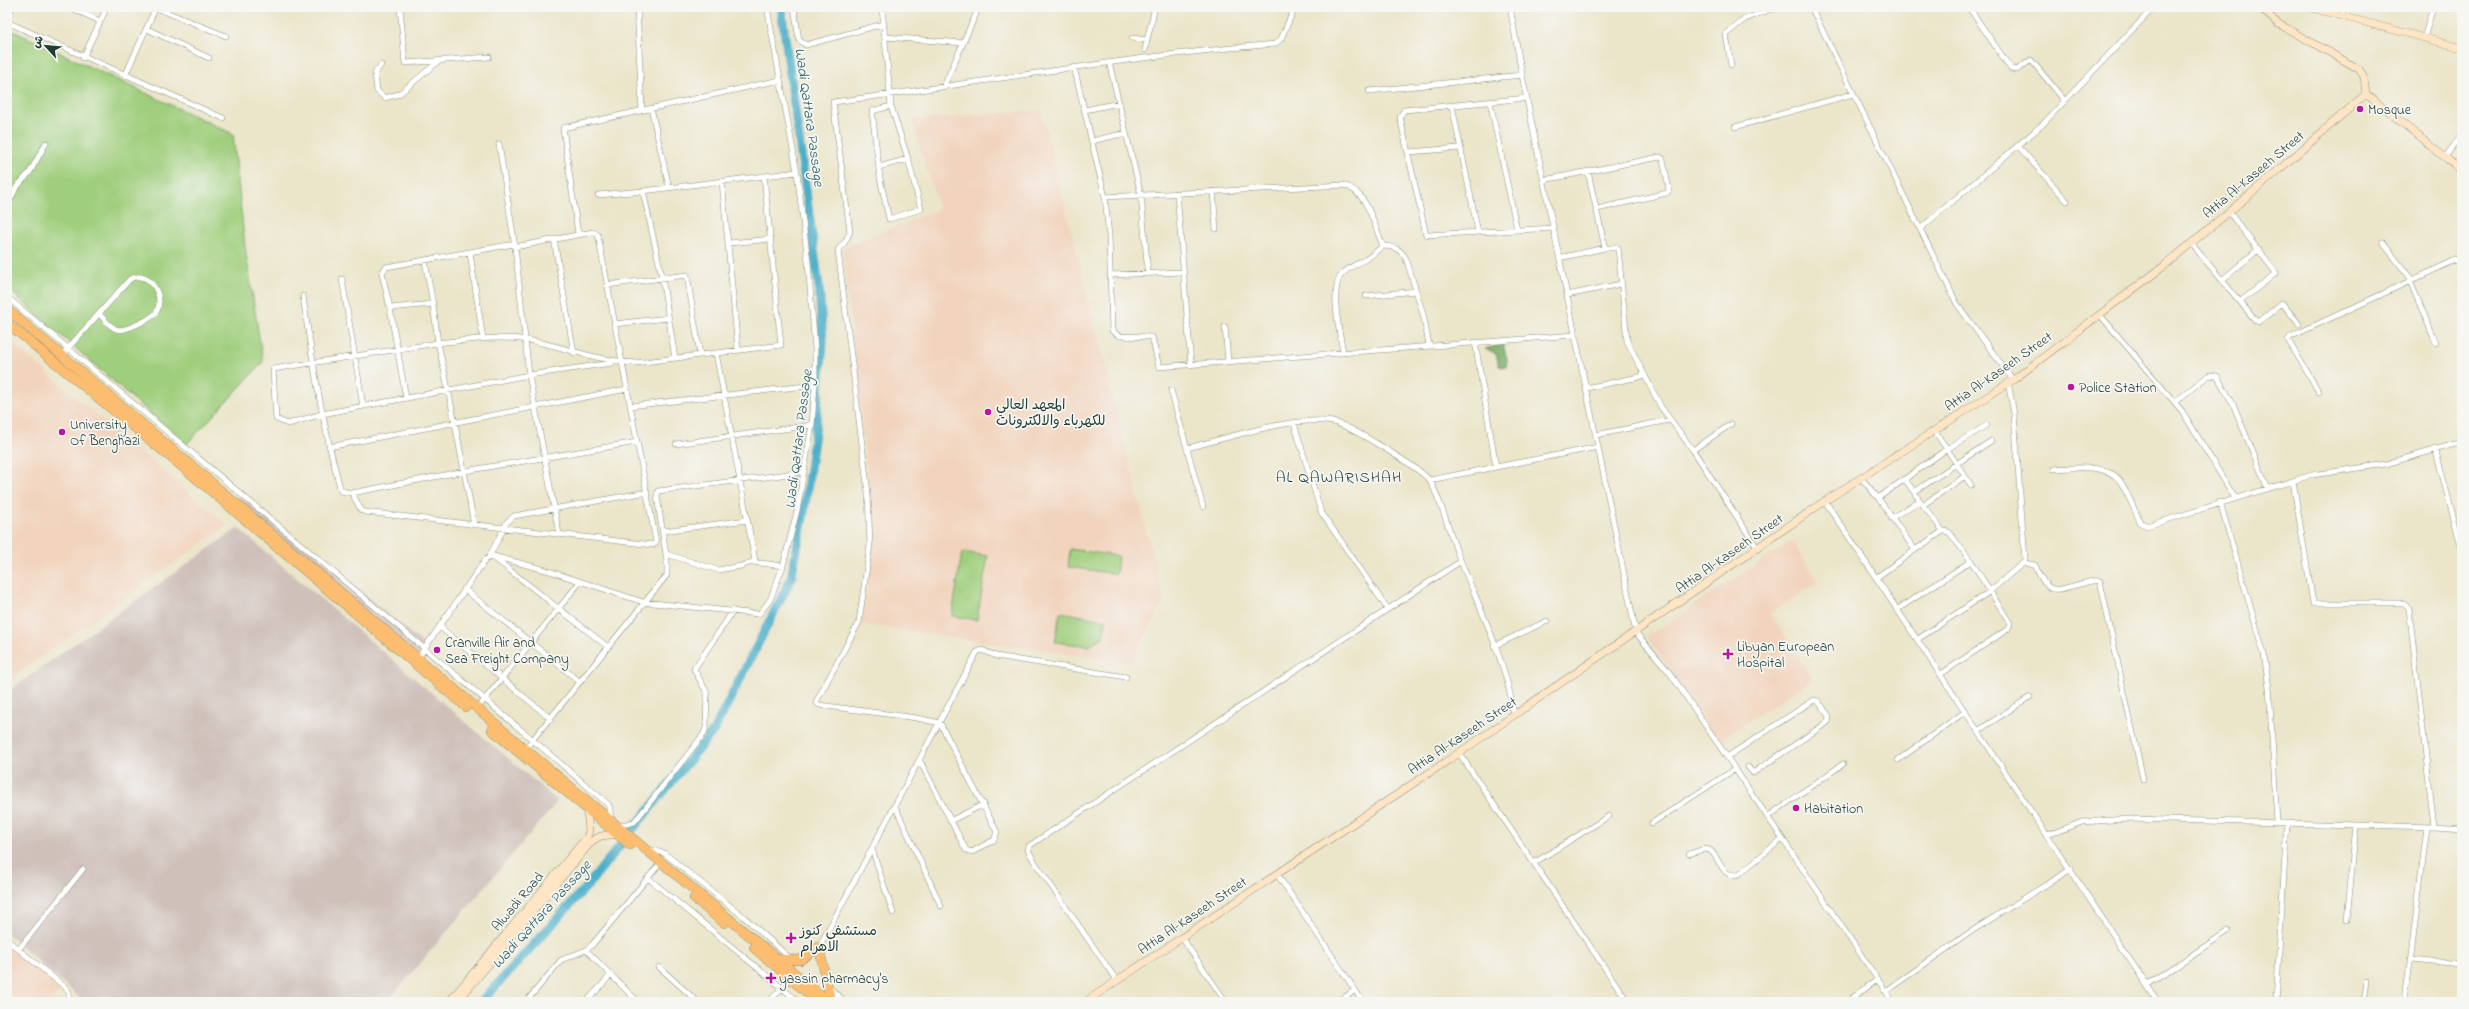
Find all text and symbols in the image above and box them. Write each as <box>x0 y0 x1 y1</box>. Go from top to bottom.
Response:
north arrow <box>26 26 66 66</box>
text: ش <box>28 33 48 51</box>
water label: Wadi Qattara Passage <box>787 46 830 189</box>
place label: Mosque <box>2368 100 2412 121</box>
marker: Mosque <box>2355 104 2365 114</box>
street label: Attia Al-Kaseeh Street <box>2198 126 2310 224</box>
street label: Attia Al-Kaseeh Street <box>1941 327 2057 417</box>
water label: Wadi Qattara Passage <box>780 367 820 510</box>
place label: Police Station <box>2079 378 2157 399</box>
marker: Police Station <box>2066 382 2076 392</box>
place label: المعهد العالي للكهرباء والالكترونات <box>996 395 1106 432</box>
marker: المعهد العالي للكهرباء والالكترونات <box>983 407 993 417</box>
place label: University Of Benghazi <box>70 415 140 453</box>
marker: University Of Benghazi <box>57 427 67 437</box>
district label: AL QAWARISHAH <box>1276 466 1402 490</box>
street label: Attia Al-Kaseeh Street <box>1672 509 1788 599</box>
place label: Cranville Air and Sea Freight Company <box>445 633 569 671</box>
place label: Libyan European Hospital <box>1737 637 1834 674</box>
marker: Cranville Air and Sea Freight Company <box>432 645 442 655</box>
marker: Libyan European Hospital <box>1722 648 1734 660</box>
street label: Attia Al-Kaseeh Street <box>1404 692 1522 781</box>
place label: Habitation <box>1804 799 1863 820</box>
marker: Habitation <box>1791 803 1801 813</box>
water label: Wadi Qattara Passage <box>487 854 598 975</box>
street label: Alwadi Road <box>487 868 549 936</box>
street label: Attia Al-Kaseeh Street <box>1134 872 1252 961</box>
place label: مستشفى كنوز الاهرام <box>799 921 877 958</box>
marker: مستشفى كنوز الاهرام <box>785 932 797 944</box>
place label: yassin pharmacy’s <box>779 969 888 991</box>
marker: yassin pharmacy’s <box>766 973 776 983</box>

